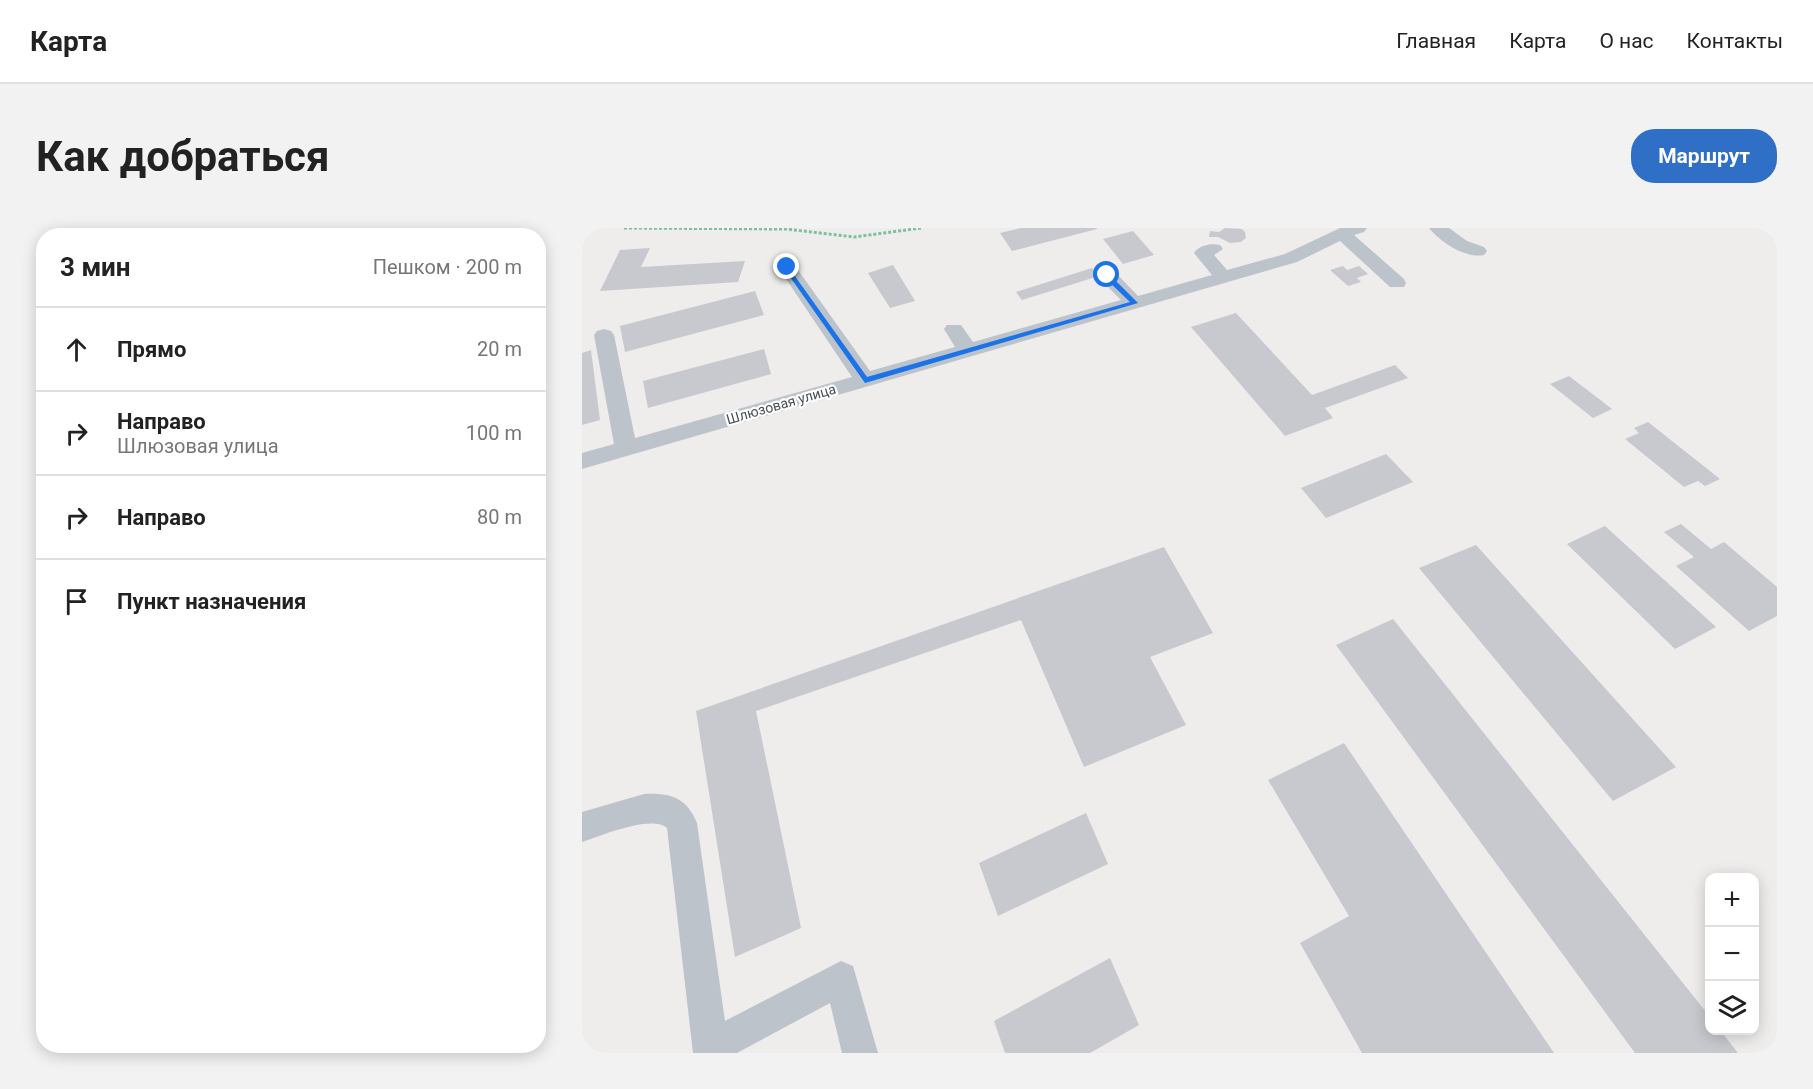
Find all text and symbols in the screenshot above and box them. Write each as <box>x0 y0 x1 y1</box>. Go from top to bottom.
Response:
text: Карта <box>30 25 107 58</box>
text: Главная <box>1396 29 1476 53</box>
text: Карта <box>1509 29 1566 53</box>
text: О нас <box>1599 29 1654 53</box>
text: Контакты <box>1687 29 1783 53</box>
button: Маршрут <box>1631 129 1777 183</box>
text: Как добраться <box>36 132 330 181</box>
text: 3 мин <box>60 252 131 282</box>
route end <box>773 253 799 279</box>
text: Пешком · 200 m <box>373 255 522 279</box>
route start <box>1093 261 1119 287</box>
icon: ahead <box>60 333 93 366</box>
text: Прямо <box>117 337 186 362</box>
text: 20 m <box>477 337 522 361</box>
street label: Шлюзовая улица <box>724 381 838 427</box>
text: Направо <box>117 409 206 434</box>
icon: right <box>60 417 93 450</box>
text: 100 m <box>466 421 522 445</box>
text: Шлюзовая улица <box>117 434 279 458</box>
icon: right <box>60 501 93 534</box>
text: Направо <box>117 505 206 530</box>
text: 80 m <box>477 505 522 529</box>
icon: arrive <box>60 585 93 618</box>
text: Пункт назначения <box>117 589 306 614</box>
map controls <box>1705 873 1759 1035</box>
button: + <box>1705 873 1759 927</box>
button: − <box>1705 927 1759 981</box>
button: layers <box>1705 981 1759 1035</box>

